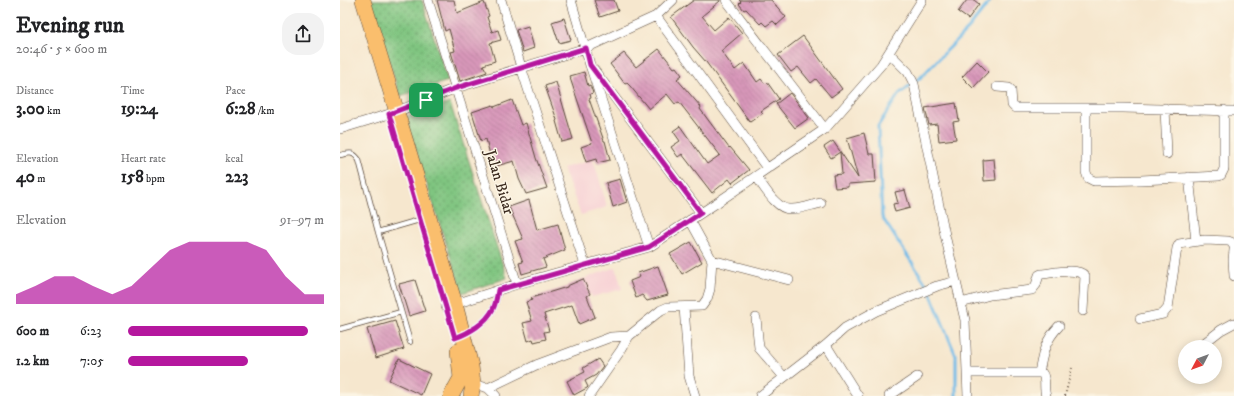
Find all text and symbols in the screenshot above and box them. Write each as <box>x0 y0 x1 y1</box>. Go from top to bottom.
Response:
text: Evening run <box>16 12 124 39</box>
button: share <box>282 13 324 55</box>
text: 20:46 · 5 × 600 m <box>16 41 107 57</box>
pin <box>409 83 443 117</box>
text: Distance <box>16 84 54 98</box>
text: Time <box>121 84 145 98</box>
text: Pace <box>225 84 246 98</box>
icon: arrive <box>415 89 437 111</box>
text: 3.00 <box>16 98 45 120</box>
text: 19:24 <box>121 98 158 120</box>
text: 6:28 <box>225 98 255 120</box>
text: km <box>45 104 61 118</box>
text: /km <box>255 104 275 118</box>
street label: Jalan Bidar <box>480 146 518 217</box>
text: Elevation <box>16 152 59 166</box>
text: Heart rate <box>121 152 166 166</box>
text: kcal <box>225 152 243 166</box>
text: 40 <box>16 166 35 188</box>
text: 158 <box>121 166 144 188</box>
text: 223 <box>225 166 248 188</box>
text: m <box>35 172 46 186</box>
text: bpm <box>144 172 165 186</box>
text: Elevation <box>16 212 66 228</box>
text: 91–97 m <box>280 212 324 228</box>
text: 600 m <box>16 323 49 339</box>
text: 6:23 <box>80 323 101 339</box>
north arrow <box>1178 340 1222 384</box>
map controls <box>1178 340 1222 384</box>
text: 1.2 km <box>16 353 49 369</box>
text: 7:05 <box>80 353 104 369</box>

